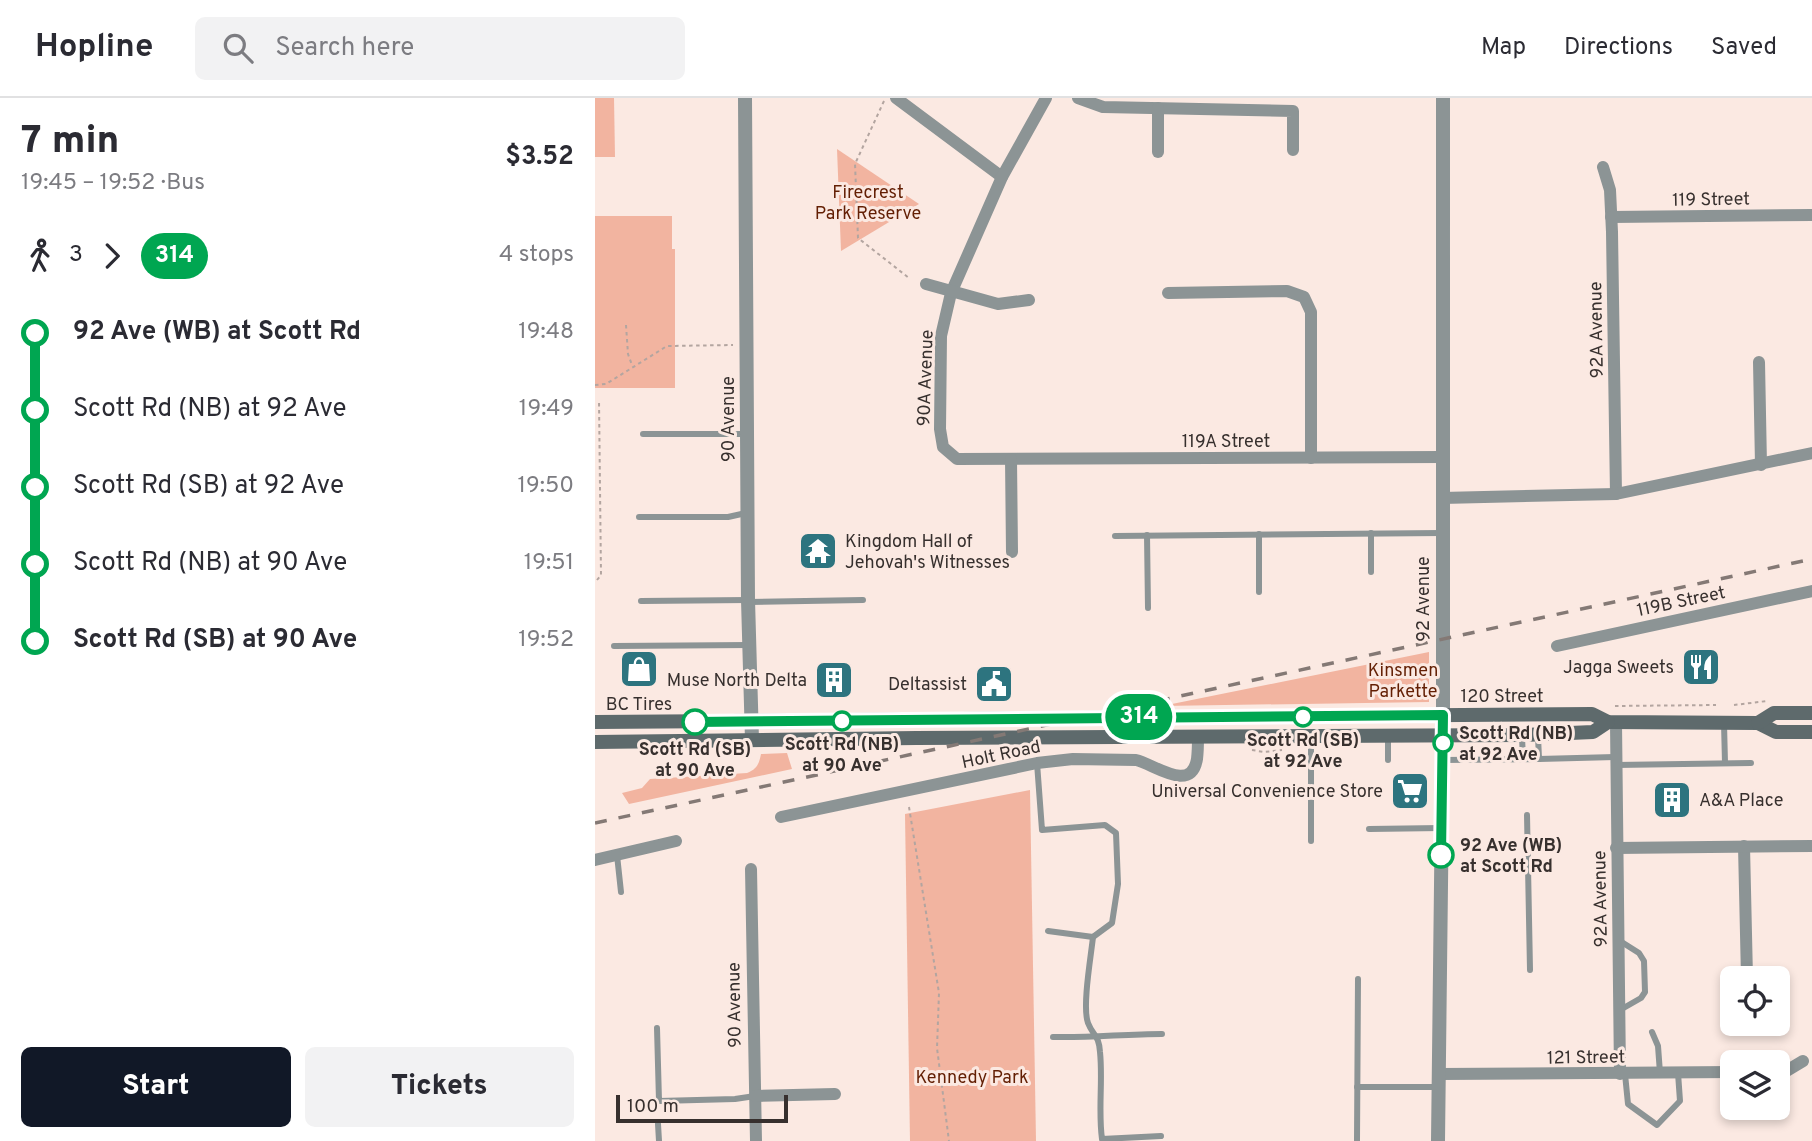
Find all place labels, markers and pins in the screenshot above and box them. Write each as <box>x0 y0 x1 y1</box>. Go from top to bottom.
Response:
temple icon: Kingdom Hall of Jehovah's Witnesses <box>797 530 839 572</box>
place label: Kingdom Hall of Jehovah's Witnesses <box>845 531 1010 575</box>
restaurant icon: Jagga Sweets <box>1680 646 1722 688</box>
shop icon: BC Tires <box>618 648 660 690</box>
place label: Jagga Sweets <box>1563 657 1674 680</box>
building icon: Muse North Delta <box>813 659 855 701</box>
public building icon: Deltassist <box>973 663 1015 705</box>
place label: Muse North Delta <box>667 670 807 693</box>
place label: Deltassist <box>888 674 967 697</box>
place label: BC Tires <box>606 694 672 717</box>
marker: Scott Rd (SB) at 92 Ave <box>1293 707 1313 727</box>
marker: Scott Rd (SB) at 90 Ave <box>682 709 708 735</box>
marker: Scott Rd (NB) at 90 Ave <box>832 711 852 731</box>
place label: Scott Rd (NB) at 92 Ave <box>1459 723 1573 767</box>
place label: Scott Rd (SB) at 92 Ave <box>1247 730 1359 774</box>
marker: Scott Rd (NB) at 92 Ave <box>1433 733 1453 753</box>
place label: Scott Rd (NB) at 90 Ave <box>785 734 899 778</box>
place label: Scott Rd (SB) at 90 Ave <box>639 739 751 783</box>
supermarket icon: Universal Convenience Store <box>1389 770 1431 812</box>
building icon: A&A Place <box>1651 779 1693 821</box>
place label: Universal Convenience Store <box>1151 781 1383 804</box>
place label: A&A Place <box>1699 790 1784 813</box>
place label: 92 Ave (WB) at Scott Rd <box>1460 835 1562 879</box>
marker: 92 Ave (WB) at Scott Rd <box>1428 842 1454 868</box>

